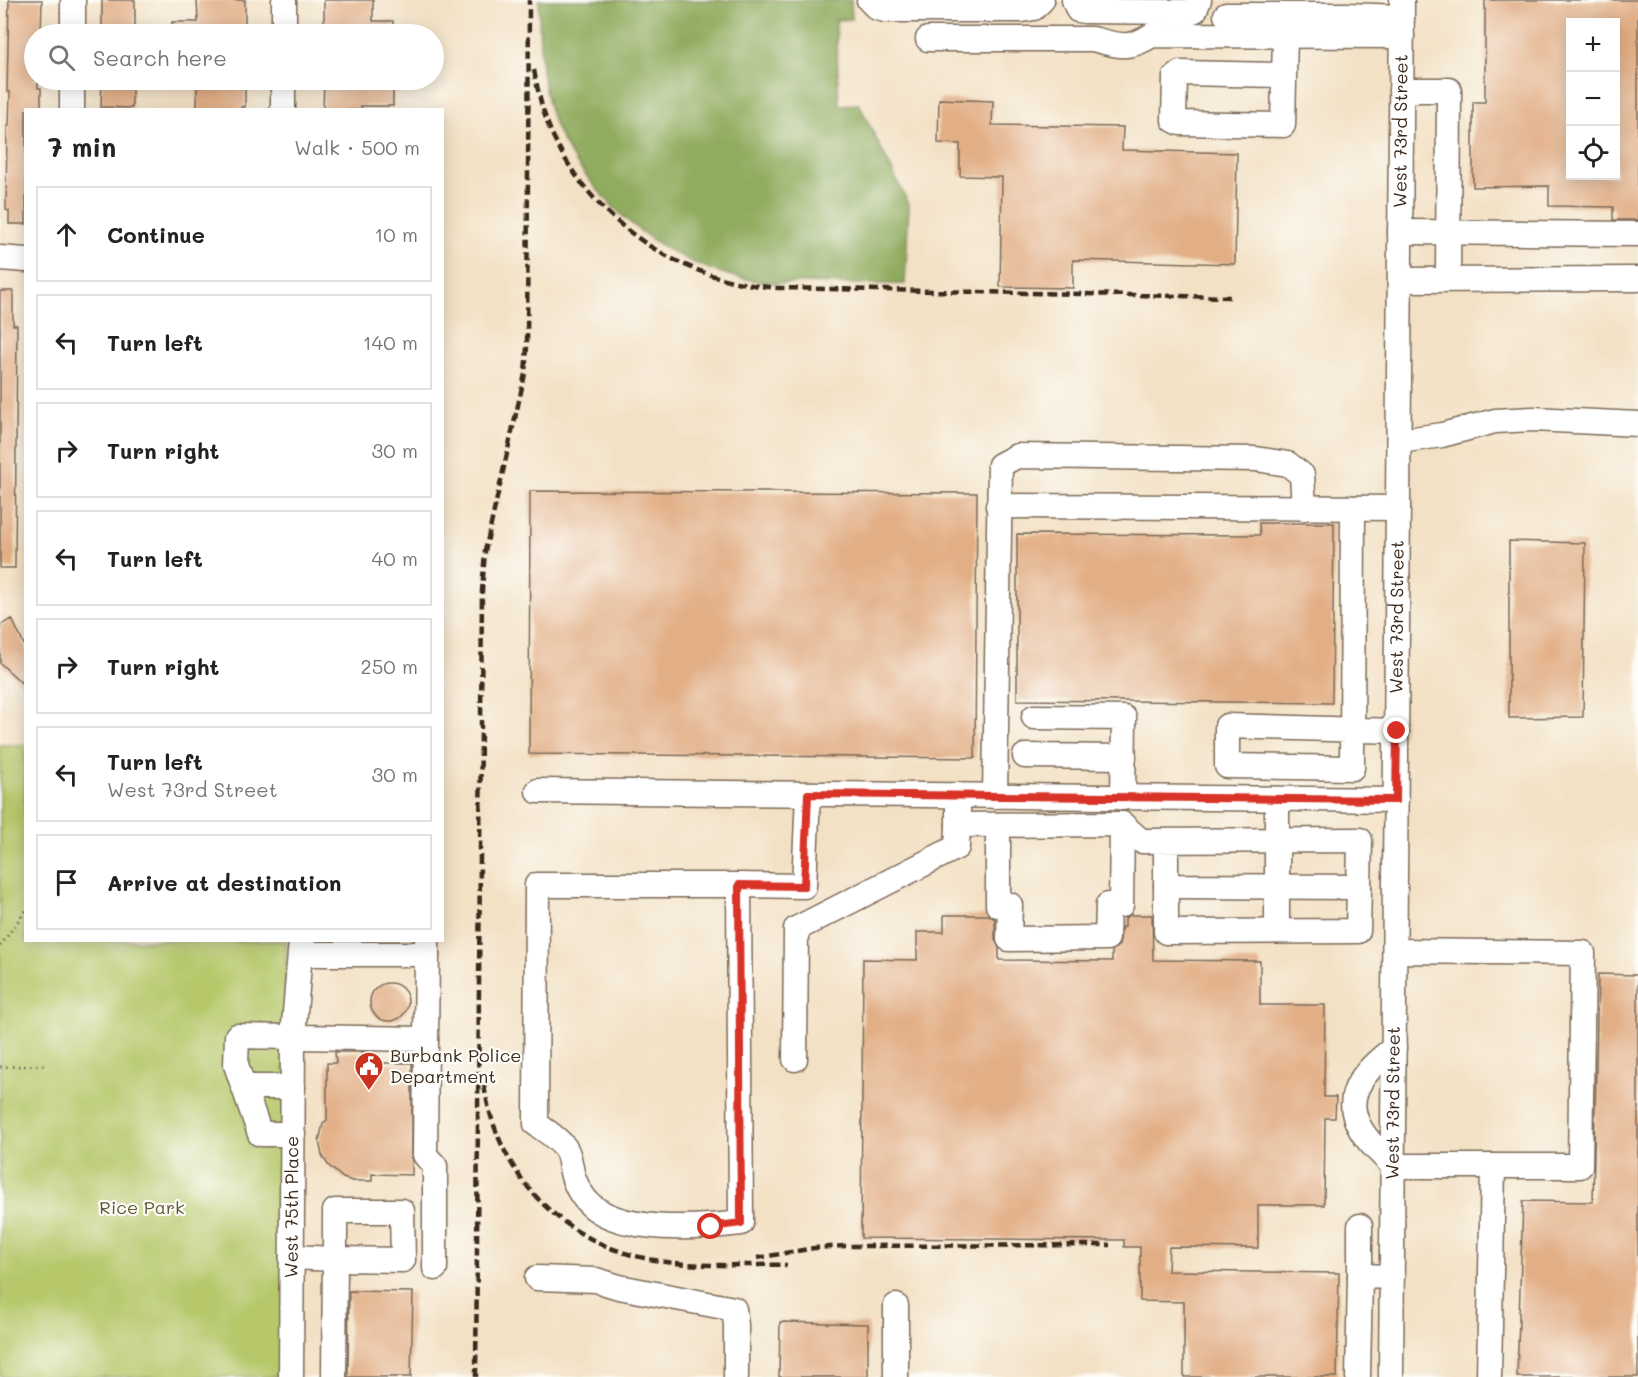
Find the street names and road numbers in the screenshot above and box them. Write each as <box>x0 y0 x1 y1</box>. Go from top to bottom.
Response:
street label: West 73rd Street <box>1387 54 1413 208</box>
street label: West 73rd Street <box>1383 540 1409 694</box>
street label: West 73rd Street <box>1380 1026 1405 1180</box>
street label: West 75th Place <box>279 1136 303 1278</box>

